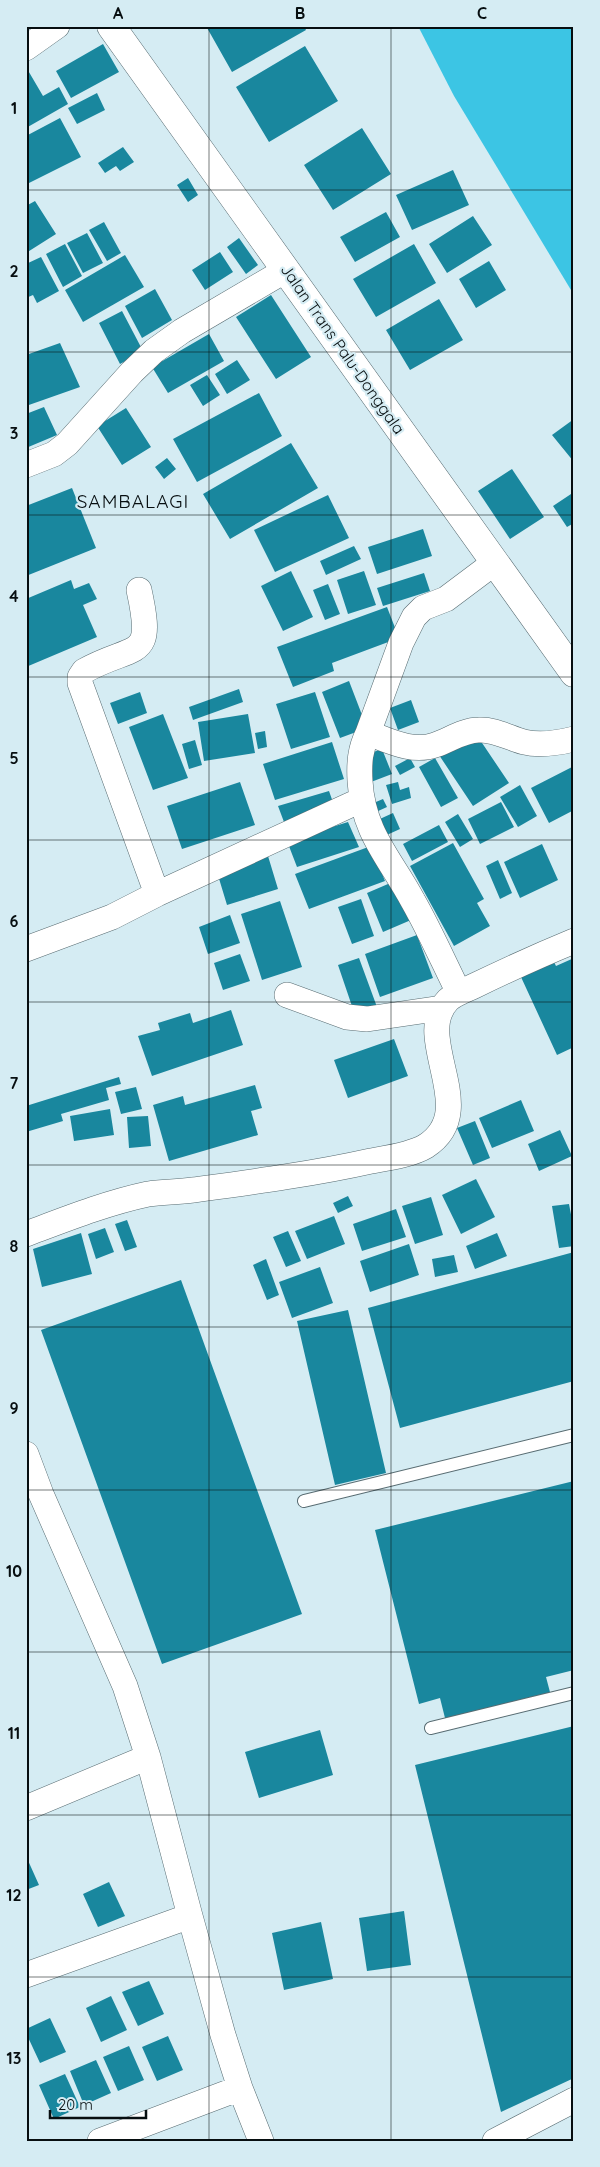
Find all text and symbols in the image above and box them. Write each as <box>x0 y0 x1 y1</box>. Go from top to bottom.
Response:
text: A <box>113 3 124 23</box>
text: B <box>295 3 305 23</box>
text: C <box>477 3 487 23</box>
text: 1 <box>11 98 17 118</box>
street label: Jalan Trans Palu-Donggala <box>277 260 409 438</box>
text: 2 <box>9 261 19 281</box>
text: 3 <box>10 423 18 443</box>
district label: SAMBALAGI <box>77 489 189 513</box>
text: 4 <box>9 586 19 606</box>
text: 5 <box>9 748 19 768</box>
text: 6 <box>10 911 19 931</box>
text: 7 <box>10 1073 19 1093</box>
text: 8 <box>10 1236 19 1256</box>
text: 9 <box>9 1398 19 1418</box>
text: 10 <box>6 1561 22 1581</box>
text: 11 <box>8 1723 20 1743</box>
text: 12 <box>6 1885 22 1905</box>
text: 13 <box>7 2048 21 2068</box>
scale bar <box>50 2087 146 2119</box>
text: 20 m <box>58 2095 93 2114</box>

